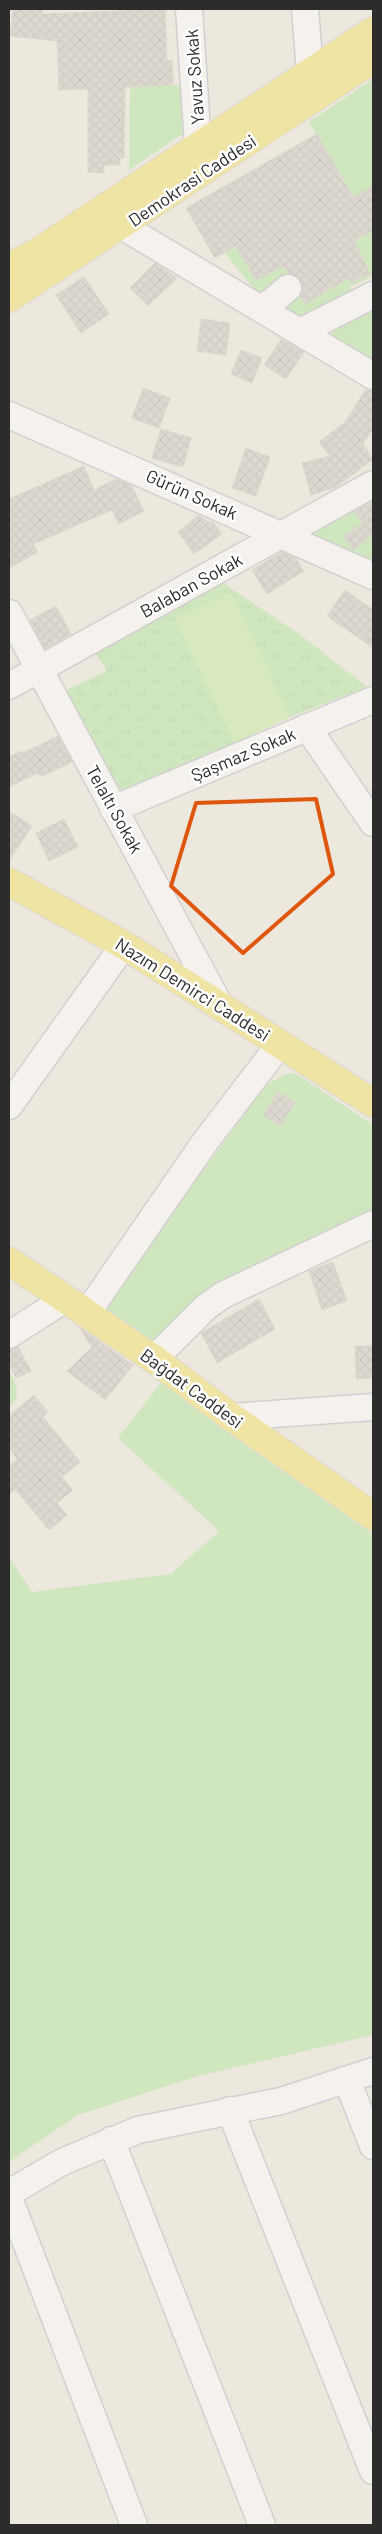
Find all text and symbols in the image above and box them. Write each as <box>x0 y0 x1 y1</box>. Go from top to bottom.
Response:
street label: Yavuz Sokak <box>180 29 208 125</box>
street label: Demokrasi Caddesi <box>124 129 260 231</box>
street label: Gürün Sokak <box>143 464 241 524</box>
street label: Balaban Sokak <box>136 548 246 622</box>
street label: Şaşmaz Sokak <box>187 722 299 786</box>
street label: Telaltı Sokak <box>82 761 148 857</box>
street label: Nazım Demirci Caddesi <box>112 932 274 1046</box>
street label: Bağdat Caddesi <box>136 1343 248 1433</box>

